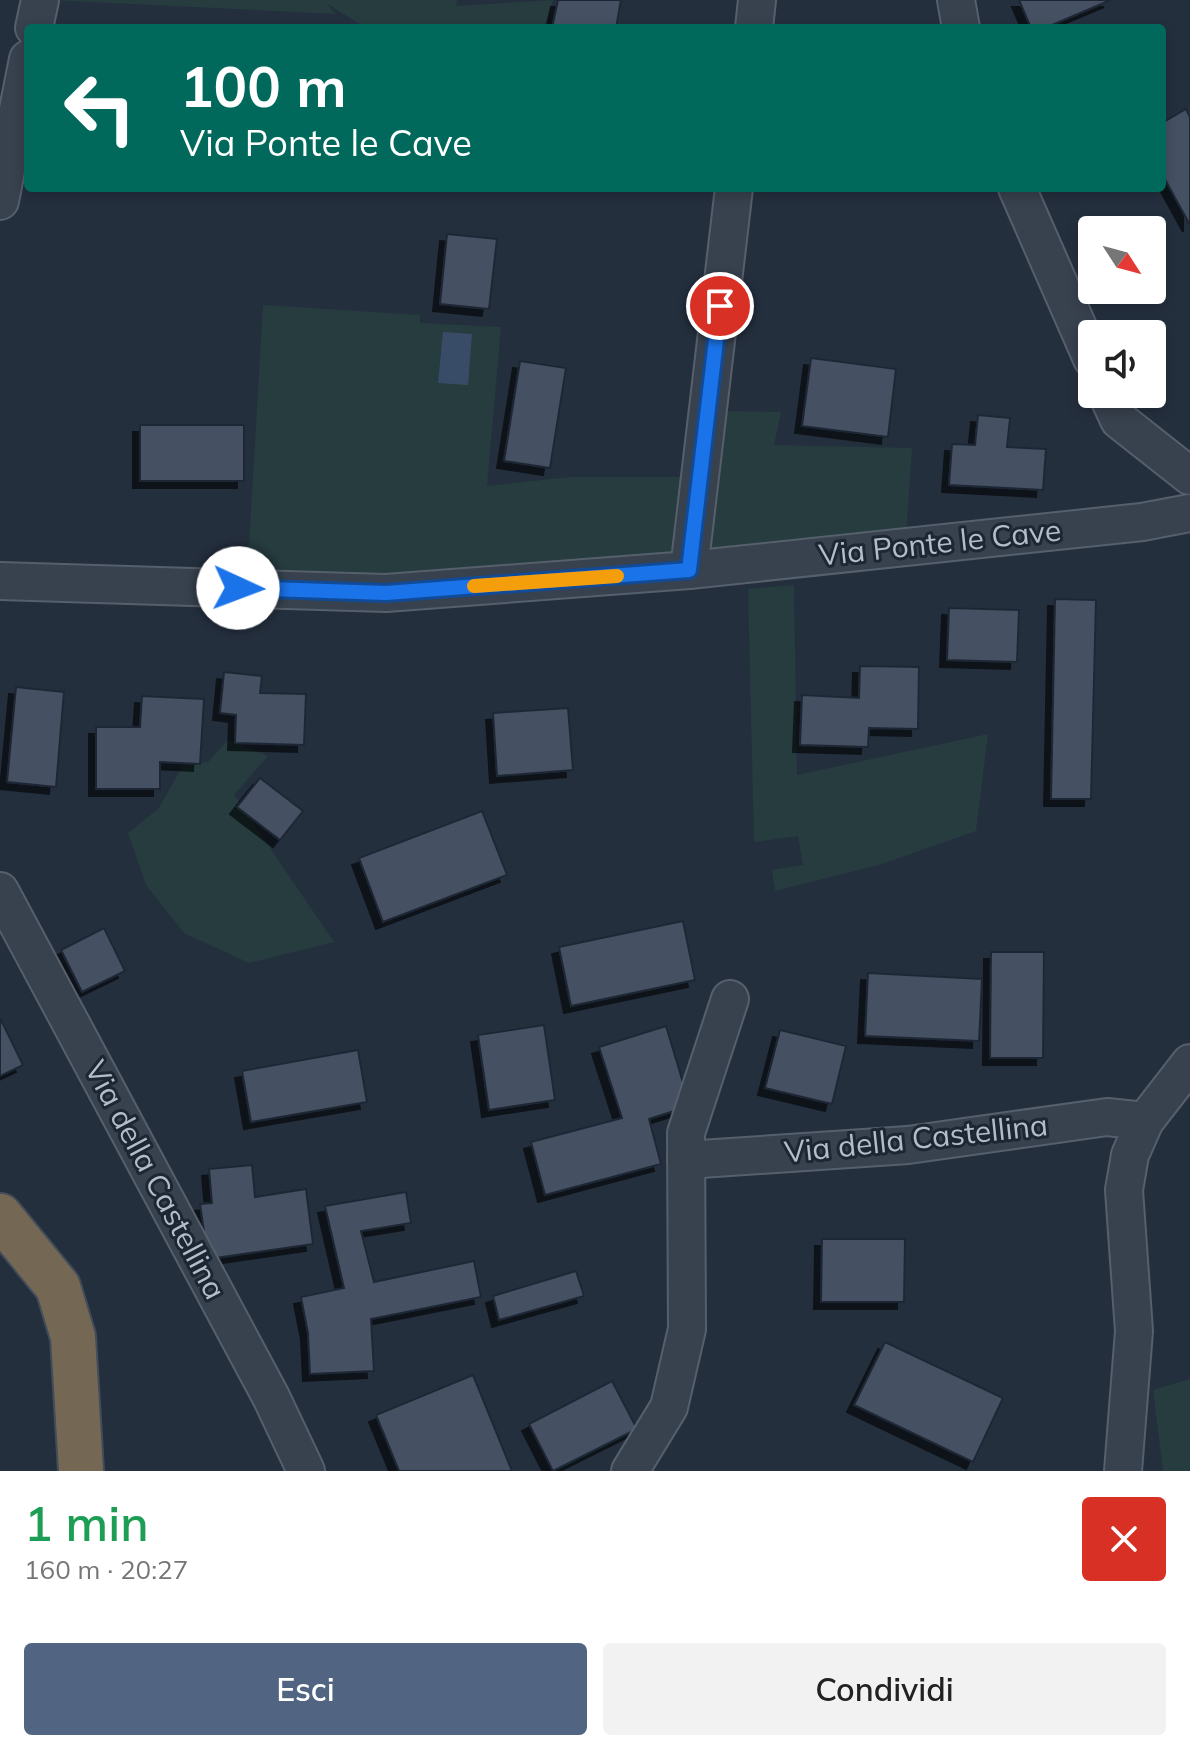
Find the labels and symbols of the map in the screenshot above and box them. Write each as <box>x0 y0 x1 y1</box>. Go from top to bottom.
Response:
north arrow <box>1078 216 1166 304</box>
pin <box>686 272 754 340</box>
street label: Via Ponte le Cave <box>817 510 1063 574</box>
position arrow <box>196 546 280 630</box>
street label: Via della Castellina <box>77 1054 235 1305</box>
street label: Via della Castellina <box>782 1105 1050 1171</box>

